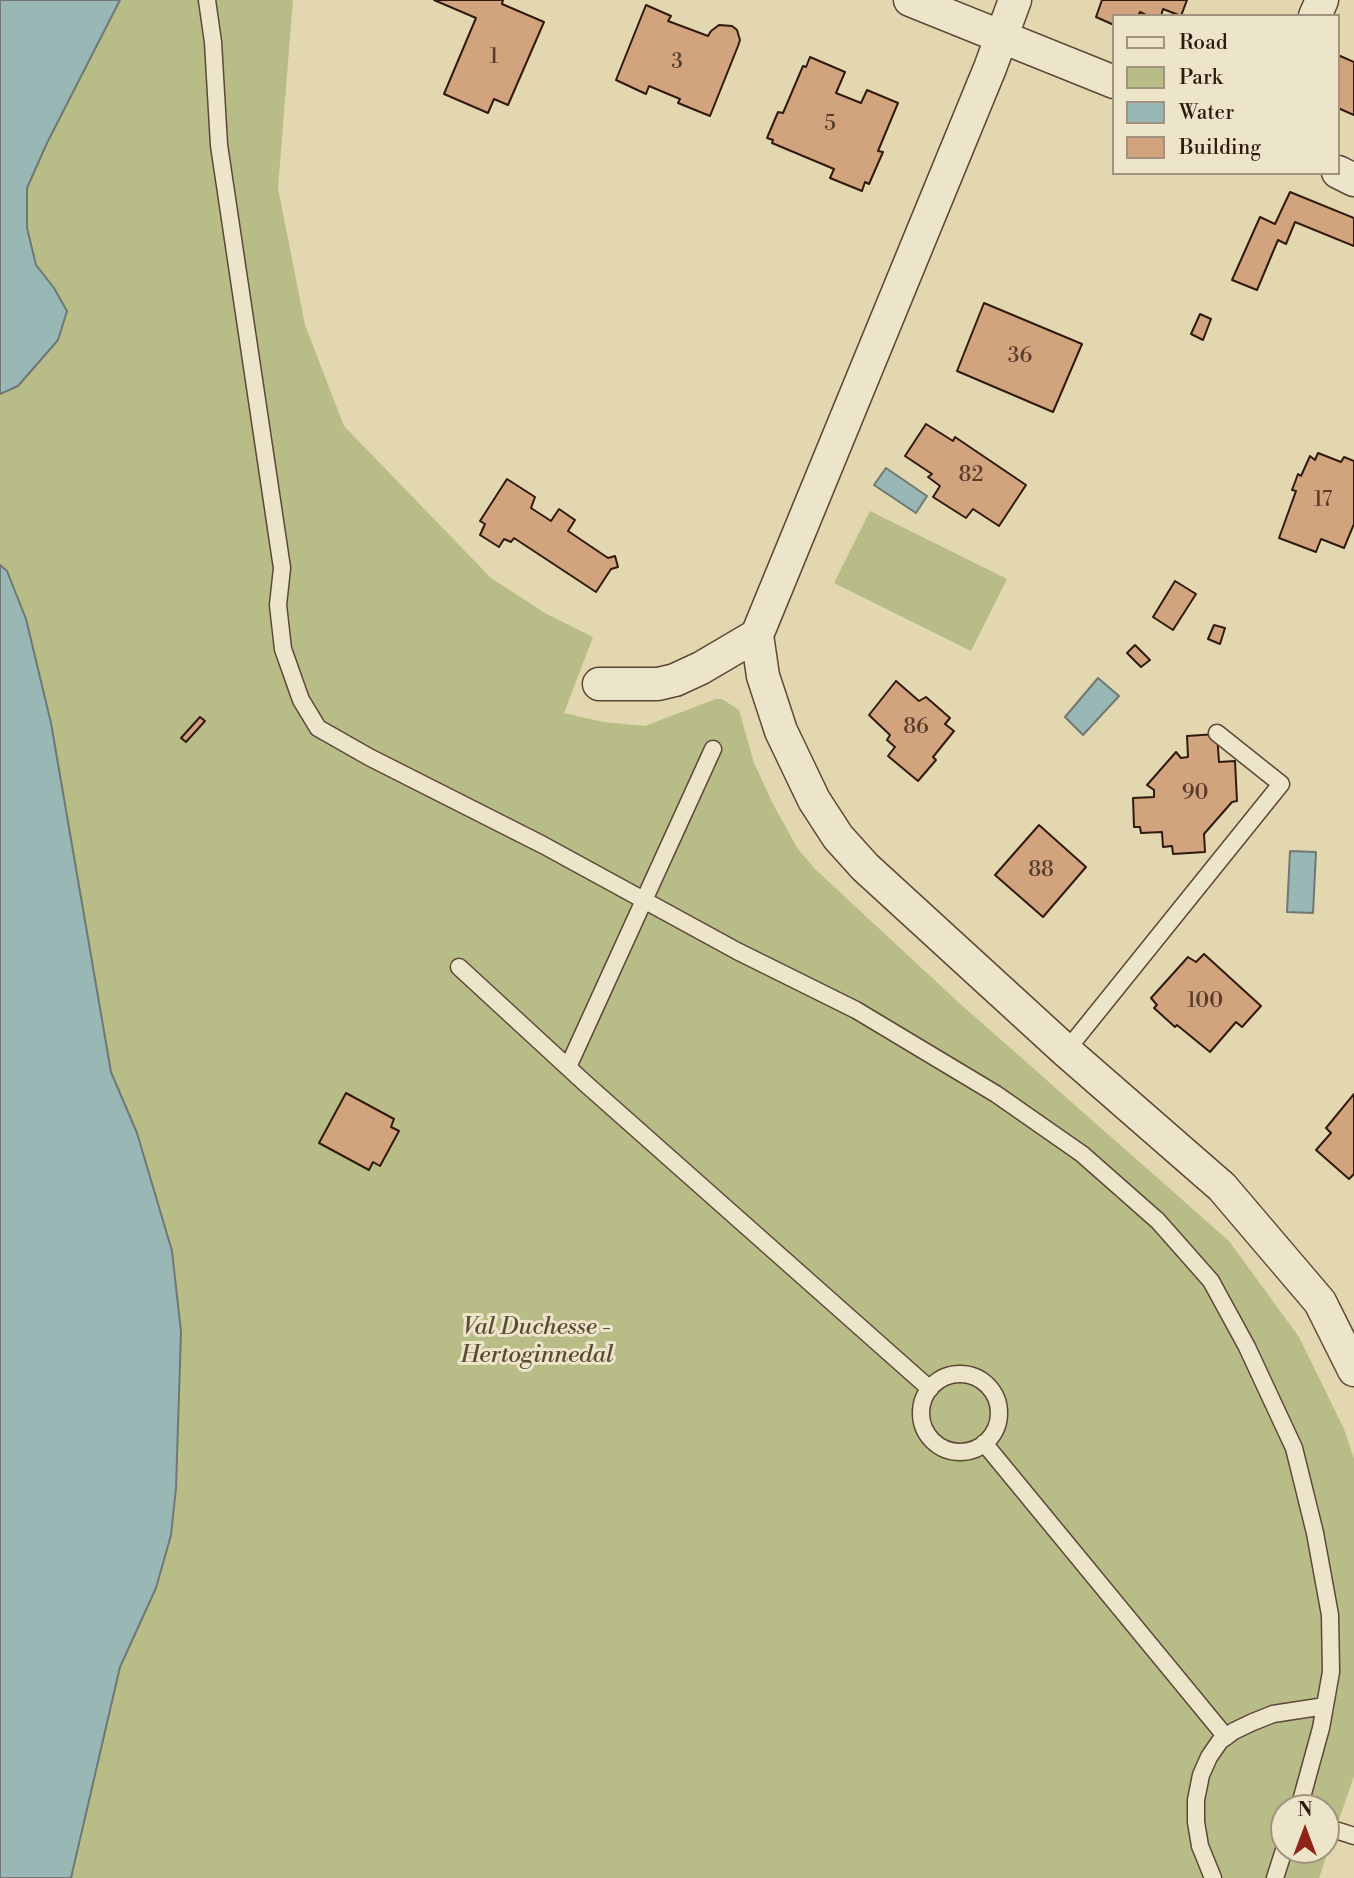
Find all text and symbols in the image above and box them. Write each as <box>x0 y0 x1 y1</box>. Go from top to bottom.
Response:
legend <box>1112 14 1340 175</box>
text: Road <box>1179 30 1228 56</box>
house number: 1 <box>489 45 499 71</box>
house number: 3 <box>671 50 683 76</box>
text: Park <box>1179 65 1223 91</box>
text: Water <box>1179 100 1234 126</box>
house number: 5 <box>824 112 836 138</box>
text: Building <box>1179 135 1261 161</box>
house number: 36 <box>1008 344 1032 370</box>
house number: 82 <box>959 463 983 489</box>
house number: 17 <box>1314 488 1332 514</box>
house number: 86 <box>903 715 929 741</box>
house number: 90 <box>1182 781 1208 807</box>
house number: 88 <box>1028 858 1054 884</box>
house number: 100 <box>1187 989 1223 1015</box>
park label: Val Duchesse - Hertoginnedal <box>460 1314 614 1370</box>
north arrow <box>1270 1794 1340 1864</box>
text: N <box>1297 1798 1313 1822</box>

